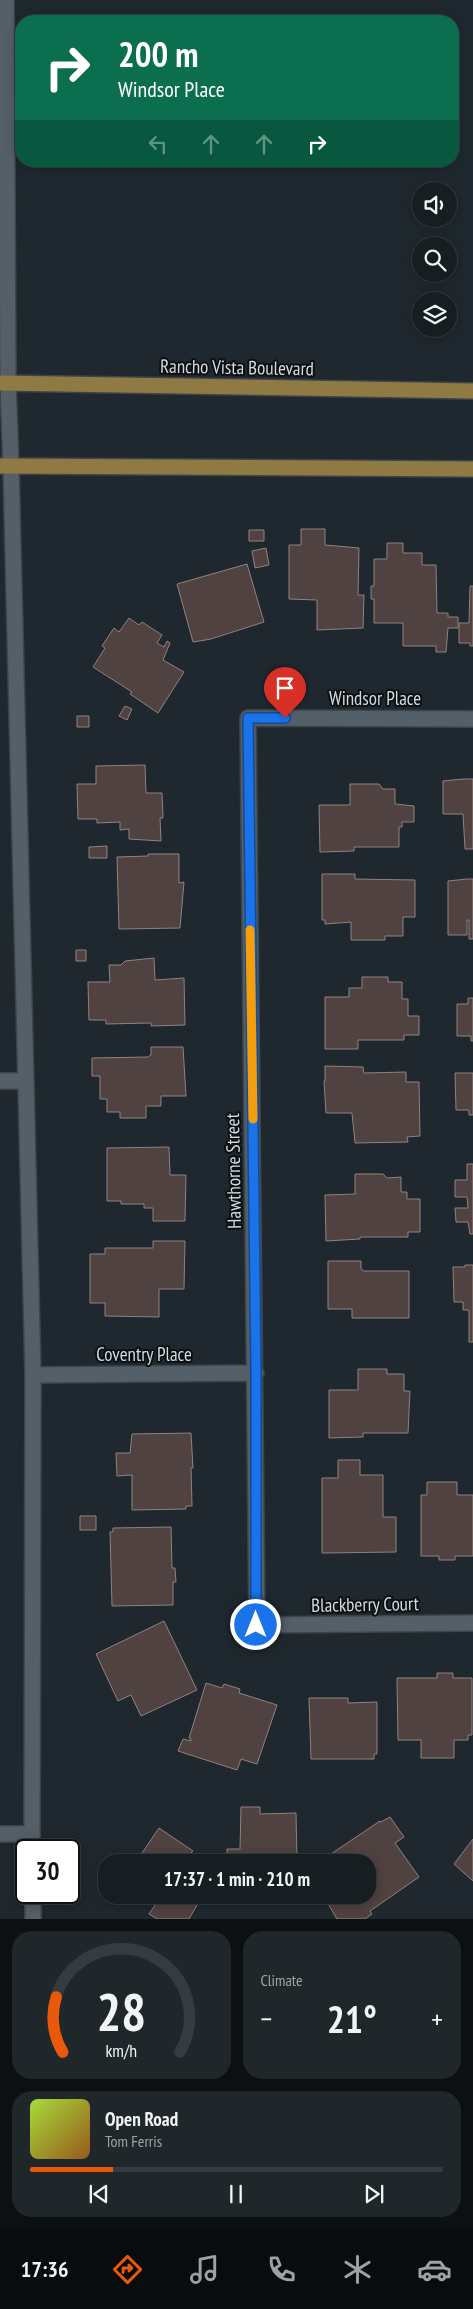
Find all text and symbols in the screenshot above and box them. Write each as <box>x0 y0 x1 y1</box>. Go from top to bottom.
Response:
text: 200 m <box>118 31 199 77</box>
icon: right <box>35 35 100 100</box>
text: Windsor Place <box>118 75 225 103</box>
icon: left <box>144 130 172 158</box>
icon: ahead <box>197 130 225 158</box>
icon: ahead <box>250 130 278 158</box>
icon: right <box>303 130 331 158</box>
map controls <box>412 182 457 337</box>
button: sound <box>412 182 457 227</box>
button: search <box>412 237 457 282</box>
button: layers <box>412 292 457 337</box>
street label: Rancho Vista Boulevard <box>160 354 314 380</box>
pin <box>264 667 306 718</box>
icon: arrive <box>271 674 299 702</box>
street label: Windsor Place <box>329 686 421 710</box>
street label: Hawthorne Street <box>220 1112 246 1229</box>
street label: Coventry Place <box>96 1342 192 1366</box>
street label: Blackberry Court <box>311 1591 420 1617</box>
position arrow <box>229 1598 281 1650</box>
speed limit sign: 30 <box>15 1839 80 1904</box>
text: 17:37 · 1 min · 210 m <box>164 1867 310 1891</box>
text: Climate <box>261 1970 303 1990</box>
text: 28 <box>96 1978 146 2045</box>
text: 21° <box>327 1994 377 2043</box>
text: − <box>261 2000 272 2037</box>
text: + <box>431 2000 443 2037</box>
text: km/h <box>105 2039 137 2062</box>
text: Open Road <box>105 2107 178 2131</box>
text: Tom Ferris <box>105 2131 162 2151</box>
icon: previous <box>85 2180 113 2208</box>
icon: pause <box>222 2180 250 2208</box>
icon: next <box>360 2180 388 2208</box>
icon: directions <box>110 2252 145 2287</box>
icon: music <box>187 2252 222 2287</box>
icon: phone <box>264 2252 299 2287</box>
icon: climate <box>340 2252 375 2287</box>
icon: car <box>417 2252 452 2287</box>
text: 17:36 <box>21 2255 68 2283</box>

